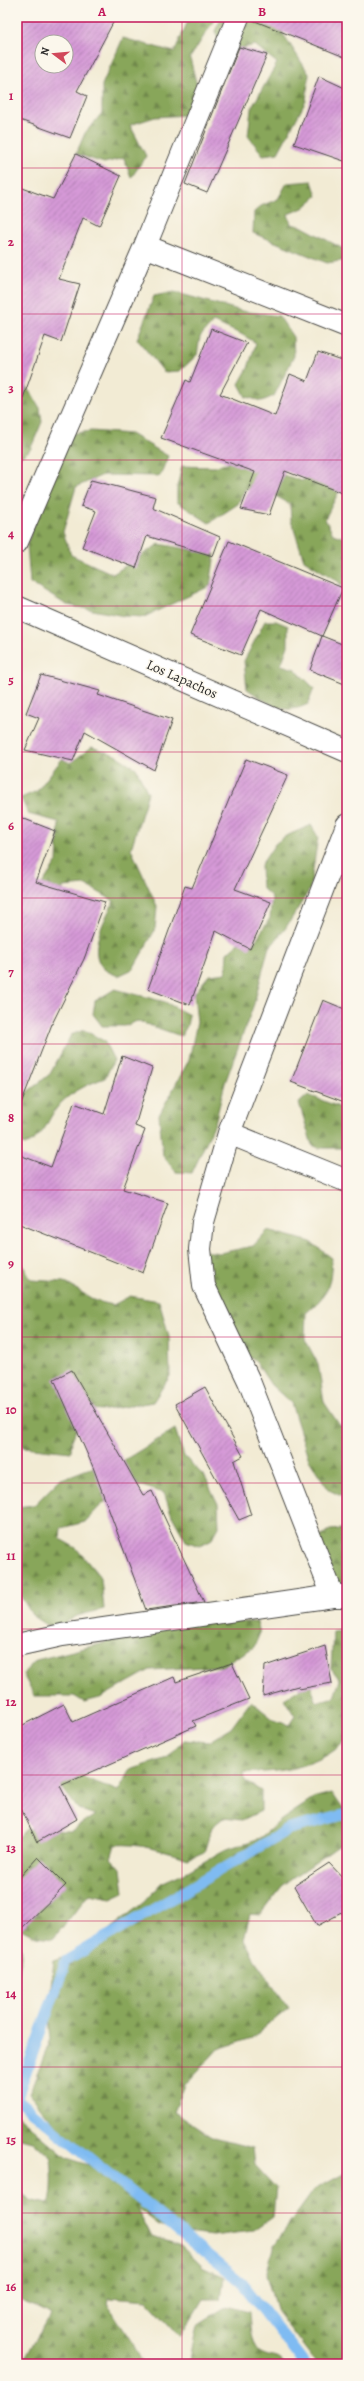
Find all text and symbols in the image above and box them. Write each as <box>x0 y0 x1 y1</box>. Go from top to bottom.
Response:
text: A <box>97 3 107 20</box>
text: B <box>258 3 266 20</box>
north arrow <box>34 34 74 74</box>
text: N <box>37 45 53 57</box>
text: 1 <box>9 87 14 104</box>
text: 2 <box>8 233 15 250</box>
text: 3 <box>8 379 14 396</box>
text: 4 <box>8 525 14 542</box>
street label: Los Lapachos <box>143 655 221 703</box>
text: 5 <box>8 671 14 688</box>
text: 6 <box>8 817 14 834</box>
text: 7 <box>8 963 14 980</box>
text: 8 <box>8 1109 14 1126</box>
text: 9 <box>8 1255 14 1272</box>
text: 10 <box>5 1401 17 1418</box>
text: 11 <box>6 1547 16 1564</box>
text: 12 <box>6 1693 17 1710</box>
text: 13 <box>6 1839 17 1856</box>
text: 14 <box>6 1985 16 2002</box>
text: 15 <box>6 2131 17 2148</box>
text: 16 <box>6 2278 16 2295</box>

